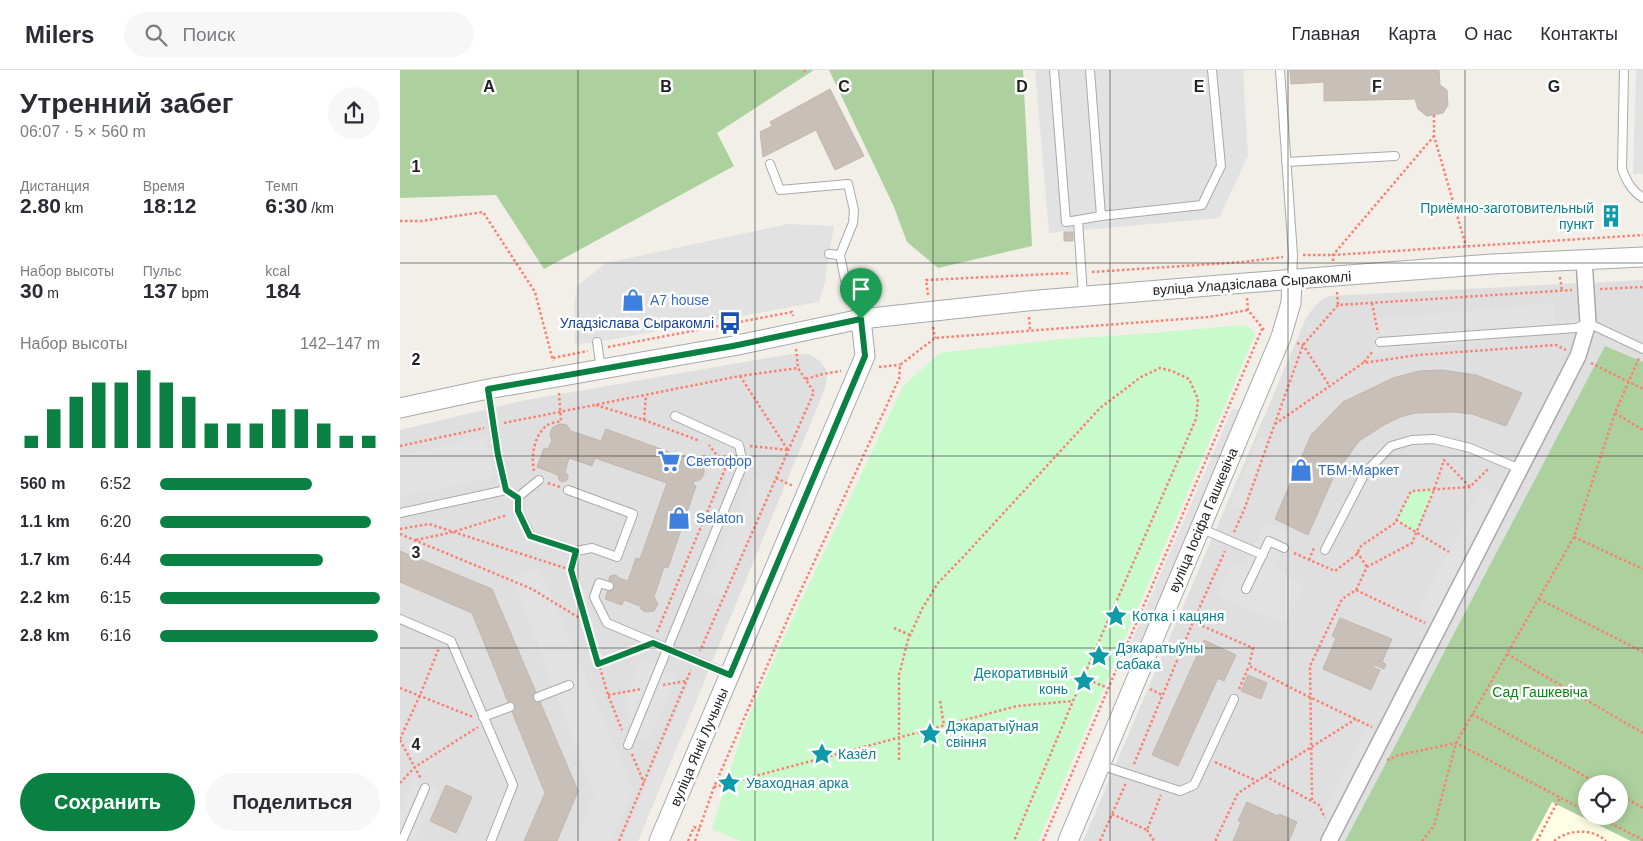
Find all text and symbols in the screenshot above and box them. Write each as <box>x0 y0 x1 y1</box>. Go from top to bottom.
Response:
search box <box>124 12 474 57</box>
text: Milers <box>25 21 94 48</box>
icon: search <box>142 21 170 49</box>
text: Поиск <box>182 24 235 45</box>
text: Главная <box>1292 24 1360 44</box>
text: Карта <box>1388 24 1436 44</box>
text: О нас <box>1464 24 1512 44</box>
text: Контакты <box>1540 24 1618 44</box>
text: A <box>483 78 495 95</box>
text: B <box>660 78 672 95</box>
text: C <box>838 78 850 95</box>
text: D <box>1016 78 1028 95</box>
text: E <box>1194 78 1205 95</box>
text: F <box>1372 78 1382 95</box>
text: G <box>1548 78 1560 95</box>
button: share <box>328 87 380 139</box>
text: Утренний забег <box>20 88 234 119</box>
text: 06:07 · 5 × 560 m <box>20 123 146 140</box>
text: 1 <box>412 158 421 175</box>
text: Дистанция <box>20 178 90 194</box>
text: Время <box>143 178 185 194</box>
text: Темп <box>265 178 298 194</box>
text: 2.80 <box>20 194 61 217</box>
text: 18:12 <box>143 194 196 217</box>
text: 6:30 <box>265 194 307 217</box>
text: km <box>61 200 83 216</box>
text: /km <box>307 200 334 216</box>
place label: Приёмно-заготовительный пункт <box>1420 200 1595 232</box>
building icon: Приёмно-заготовительный пункт <box>1598 203 1624 229</box>
text: Набор высоты <box>20 263 114 279</box>
text: Пульс <box>143 263 182 279</box>
text: kcal <box>265 263 290 279</box>
pin <box>840 268 882 319</box>
street label: вуліца Уладзіслава Сыракомлі <box>1152 268 1352 298</box>
icon: arrive <box>847 275 875 303</box>
text: 30 <box>20 279 43 302</box>
text: 137 <box>143 279 178 302</box>
text: 184 <box>265 279 300 302</box>
text: m <box>43 285 59 301</box>
text: bpm <box>178 285 209 301</box>
shop icon: A7 house <box>620 287 646 313</box>
place label: A7 house <box>650 292 709 308</box>
bus stop icon: Уладзіслава Сыракомлі <box>717 310 743 336</box>
place label: Уладзіслава Сыракомлі <box>560 315 714 331</box>
text: Набор высоты <box>20 335 127 352</box>
text: 142–147 m <box>300 335 380 352</box>
text: 2 <box>412 351 421 368</box>
street label: вуліца Іосіфа Гашкевіча <box>1165 445 1241 595</box>
supermarket icon: Светофор <box>656 448 682 474</box>
place label: Светофор <box>686 453 752 469</box>
shop icon: ТБМ-Маркет <box>1288 457 1314 483</box>
place label: ТБМ-Маркет <box>1318 462 1400 478</box>
text: 560 m <box>20 475 65 492</box>
text: 6:52 <box>100 475 131 492</box>
shop icon: Selaton <box>666 505 692 531</box>
place label: Selaton <box>696 510 743 526</box>
text: 1.1 km <box>20 513 70 530</box>
text: 6:20 <box>100 513 131 530</box>
text: 3 <box>412 544 421 561</box>
text: 1.7 km <box>20 551 70 568</box>
text: 6:44 <box>100 551 131 568</box>
text: 2.2 km <box>20 589 70 606</box>
text: 6:15 <box>100 589 131 606</box>
place icon: Котка і кацяня <box>1103 603 1129 629</box>
place label: Котка і кацяня <box>1132 608 1224 624</box>
text: 2.8 km <box>20 627 70 644</box>
text: 6:16 <box>100 627 131 644</box>
place label: Дэкаратыўны сабака <box>1116 640 1203 672</box>
place icon: Дэкаратыўны сабака <box>1086 643 1112 669</box>
place label: Декоративный конь <box>974 665 1068 697</box>
place icon: Декоративный конь <box>1071 668 1097 694</box>
park label: Сад Гашкевіча <box>1492 684 1588 700</box>
street label: вуліца Янкі Лучыны <box>667 685 731 809</box>
place label: Дэкаратыўная свіння <box>946 718 1039 750</box>
place icon: Дэкаратыўная свіння <box>917 721 943 747</box>
text: 4 <box>412 736 421 753</box>
place icon: Казёл <box>809 741 835 767</box>
place label: Казёл <box>838 746 876 762</box>
place icon: Уваходная арка <box>716 770 742 796</box>
button: Сохранить <box>20 773 195 831</box>
button: Поделиться <box>205 773 380 831</box>
place label: Уваходная арка <box>746 775 849 791</box>
map controls <box>1578 775 1628 825</box>
button: locate <box>1578 775 1628 825</box>

